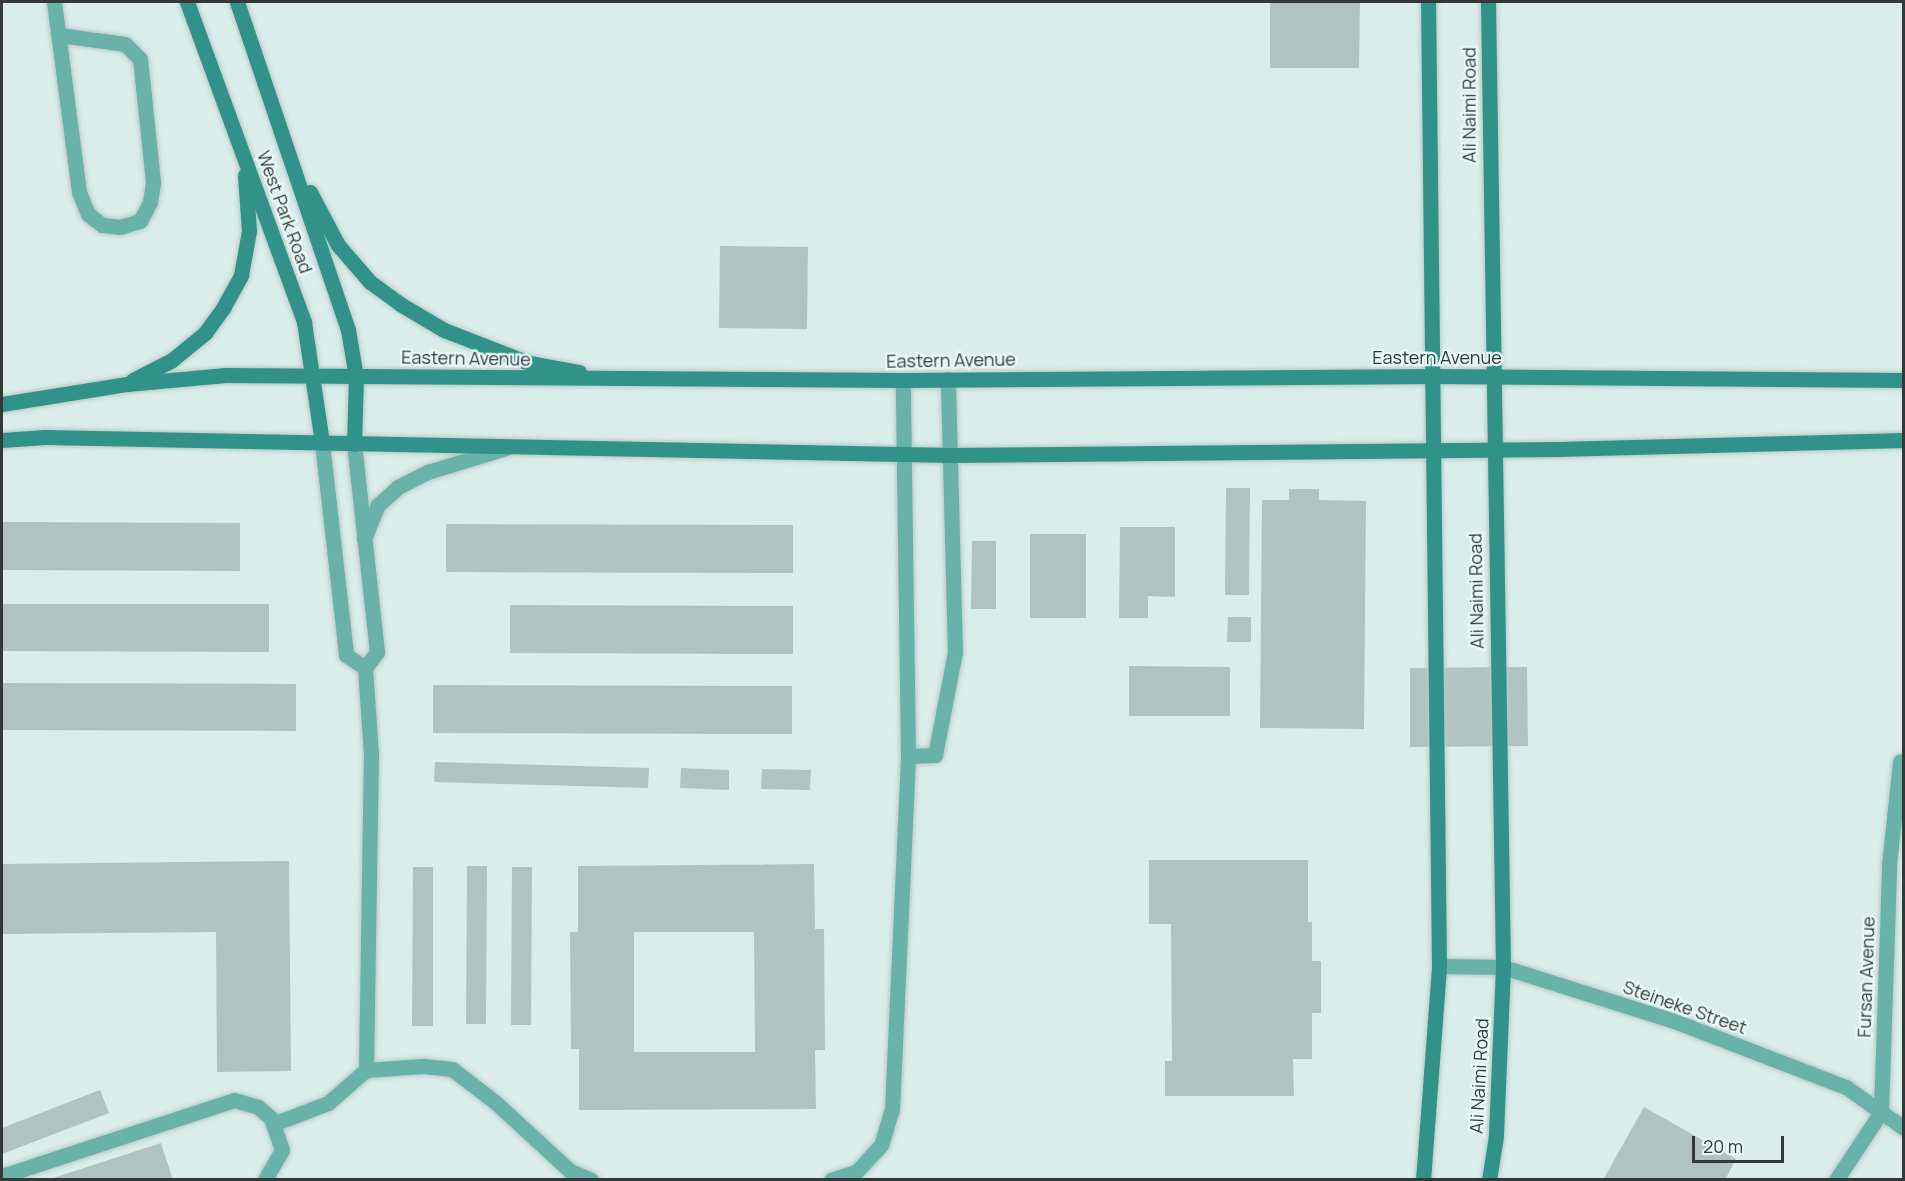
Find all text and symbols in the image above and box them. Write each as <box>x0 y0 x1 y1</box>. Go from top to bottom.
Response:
street label: Ali Naimi Road <box>1458 47 1480 163</box>
street label: West Park Road <box>253 148 317 276</box>
street label: Eastern Avenue <box>401 346 531 370</box>
street label: Eastern Avenue <box>1372 346 1502 368</box>
street label: Eastern Avenue <box>886 348 1016 372</box>
street label: Ali Naimi Road <box>1464 533 1488 649</box>
street label: Fursan Avenue <box>1853 916 1879 1038</box>
street label: Steineke Street <box>1620 976 1750 1038</box>
street label: Ali Naimi Road <box>1465 1018 1493 1134</box>
scale bar <box>1695 1124 1786 1162</box>
text: 20 m <box>1703 1134 1743 1158</box>

